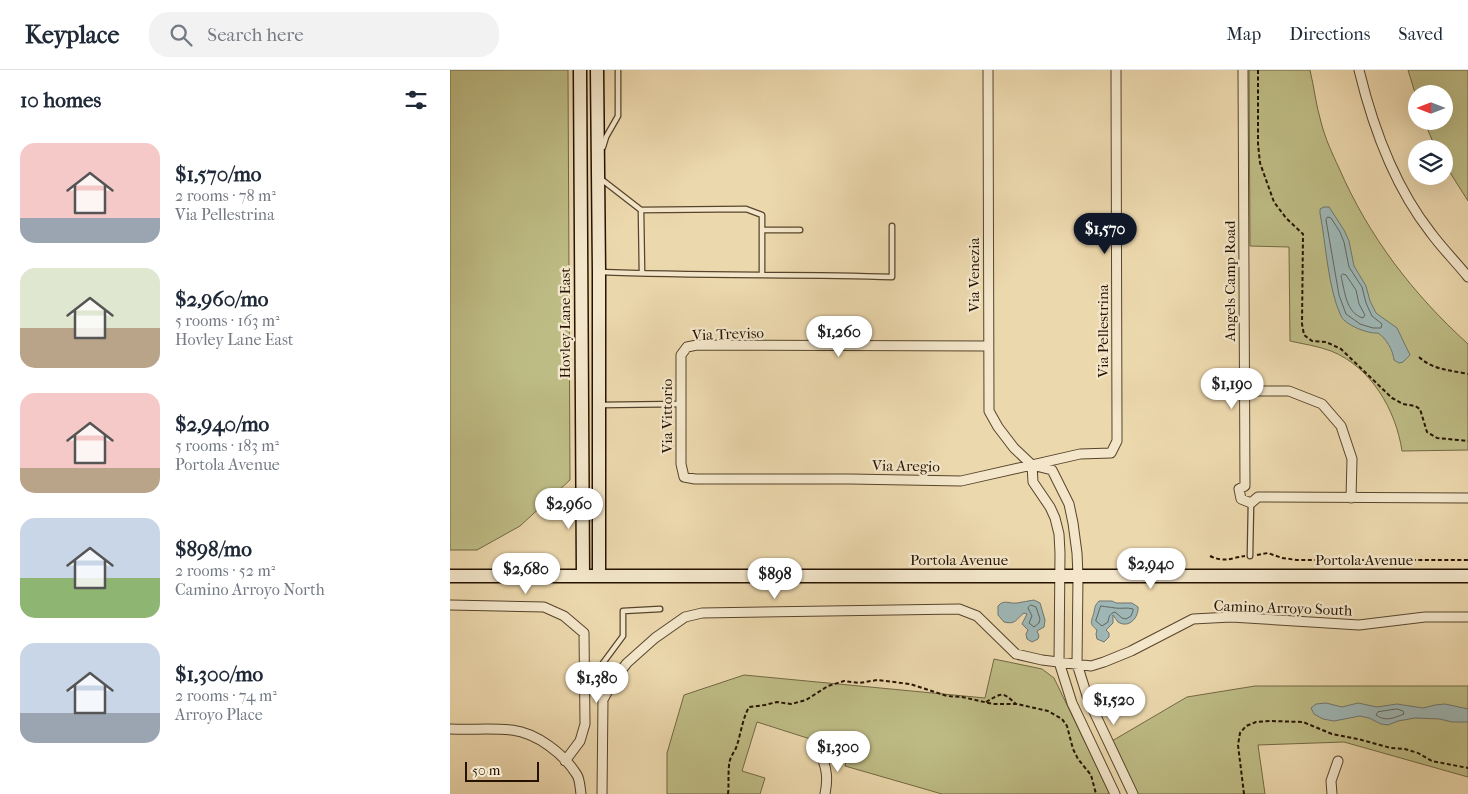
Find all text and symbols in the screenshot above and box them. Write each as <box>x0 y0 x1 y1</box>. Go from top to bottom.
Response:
search box <box>149 12 499 57</box>
text: Keyplace <box>25 21 119 49</box>
icon: search <box>167 21 195 49</box>
text: Search here <box>207 24 304 46</box>
text: Map <box>1227 24 1261 45</box>
text: Directions <box>1289 24 1370 45</box>
text: Saved <box>1398 24 1443 45</box>
north arrow <box>1408 85 1452 130</box>
map controls <box>1408 85 1453 185</box>
icon: filters <box>402 86 430 114</box>
text: 10 homes <box>20 88 101 112</box>
button: layers <box>1408 140 1453 185</box>
text: $1,570/mo <box>175 162 261 186</box>
icon: home <box>60 163 120 223</box>
text: 2 rooms · 78 m² <box>175 186 276 205</box>
text: Via Pellestrina <box>175 205 275 224</box>
pin: $1,570 <box>1064 212 1146 255</box>
text: $1,570 <box>1085 219 1125 238</box>
street label: Angels Camp Road <box>1221 220 1239 342</box>
street label: Via Venezia <box>965 237 983 313</box>
street label: Hovley Lane East <box>556 267 574 379</box>
street label: Via Pellestrina <box>1094 283 1112 379</box>
text: $2,960/mo <box>175 287 268 311</box>
icon: home <box>60 288 120 348</box>
text: 5 rooms · 163 m² <box>175 311 280 330</box>
pin: $1,260 <box>798 316 880 358</box>
text: $1,260 <box>817 322 861 341</box>
street label: Via Treviso <box>691 324 765 344</box>
text: Hovley Lane East <box>175 330 294 349</box>
pin: $1,190 <box>1191 368 1273 410</box>
text: $1,190 <box>1212 374 1252 393</box>
street label: Via Vittorio <box>658 378 676 454</box>
text: $2,940/mo <box>175 412 269 436</box>
icon: home <box>60 413 120 473</box>
text: 5 rooms · 183 m² <box>175 436 279 455</box>
text: Portola Avenue <box>175 455 280 474</box>
street label: Via Aregio <box>871 456 940 476</box>
pin: $2,960 <box>528 488 610 530</box>
text: $2,960 <box>546 494 592 513</box>
text: $898/mo <box>175 537 252 561</box>
icon: home <box>60 538 120 598</box>
pin: $2,940 <box>1110 548 1192 590</box>
street label: Portola Avenue <box>910 551 1009 569</box>
street label: Portola Avenue <box>1315 551 1414 569</box>
pin: $2,680 <box>485 552 567 595</box>
text: $2,940 <box>1128 554 1174 573</box>
pin: $898 <box>745 558 805 600</box>
text: $2,680 <box>503 559 549 578</box>
text: 2 rooms · 52 m² <box>175 561 275 580</box>
text: $898 <box>758 564 792 583</box>
text: Camino Arroyo North <box>175 580 325 599</box>
street label: Camino Arroyo South <box>1213 597 1353 619</box>
text: $1,300/mo <box>175 662 263 686</box>
pin: $1,380 <box>556 662 638 704</box>
icon: home <box>60 663 120 723</box>
text: $1,380 <box>576 668 618 687</box>
pin: $1,520 <box>1073 684 1155 726</box>
text: 2 rooms · 74 m² <box>175 686 277 705</box>
text: $1,520 <box>1093 690 1135 709</box>
text: Arroyo Place <box>175 705 263 724</box>
pin: $1,300 <box>797 730 879 773</box>
text: $1,300 <box>817 737 859 756</box>
scale bar <box>465 759 539 782</box>
text: 50 m <box>472 762 500 779</box>

